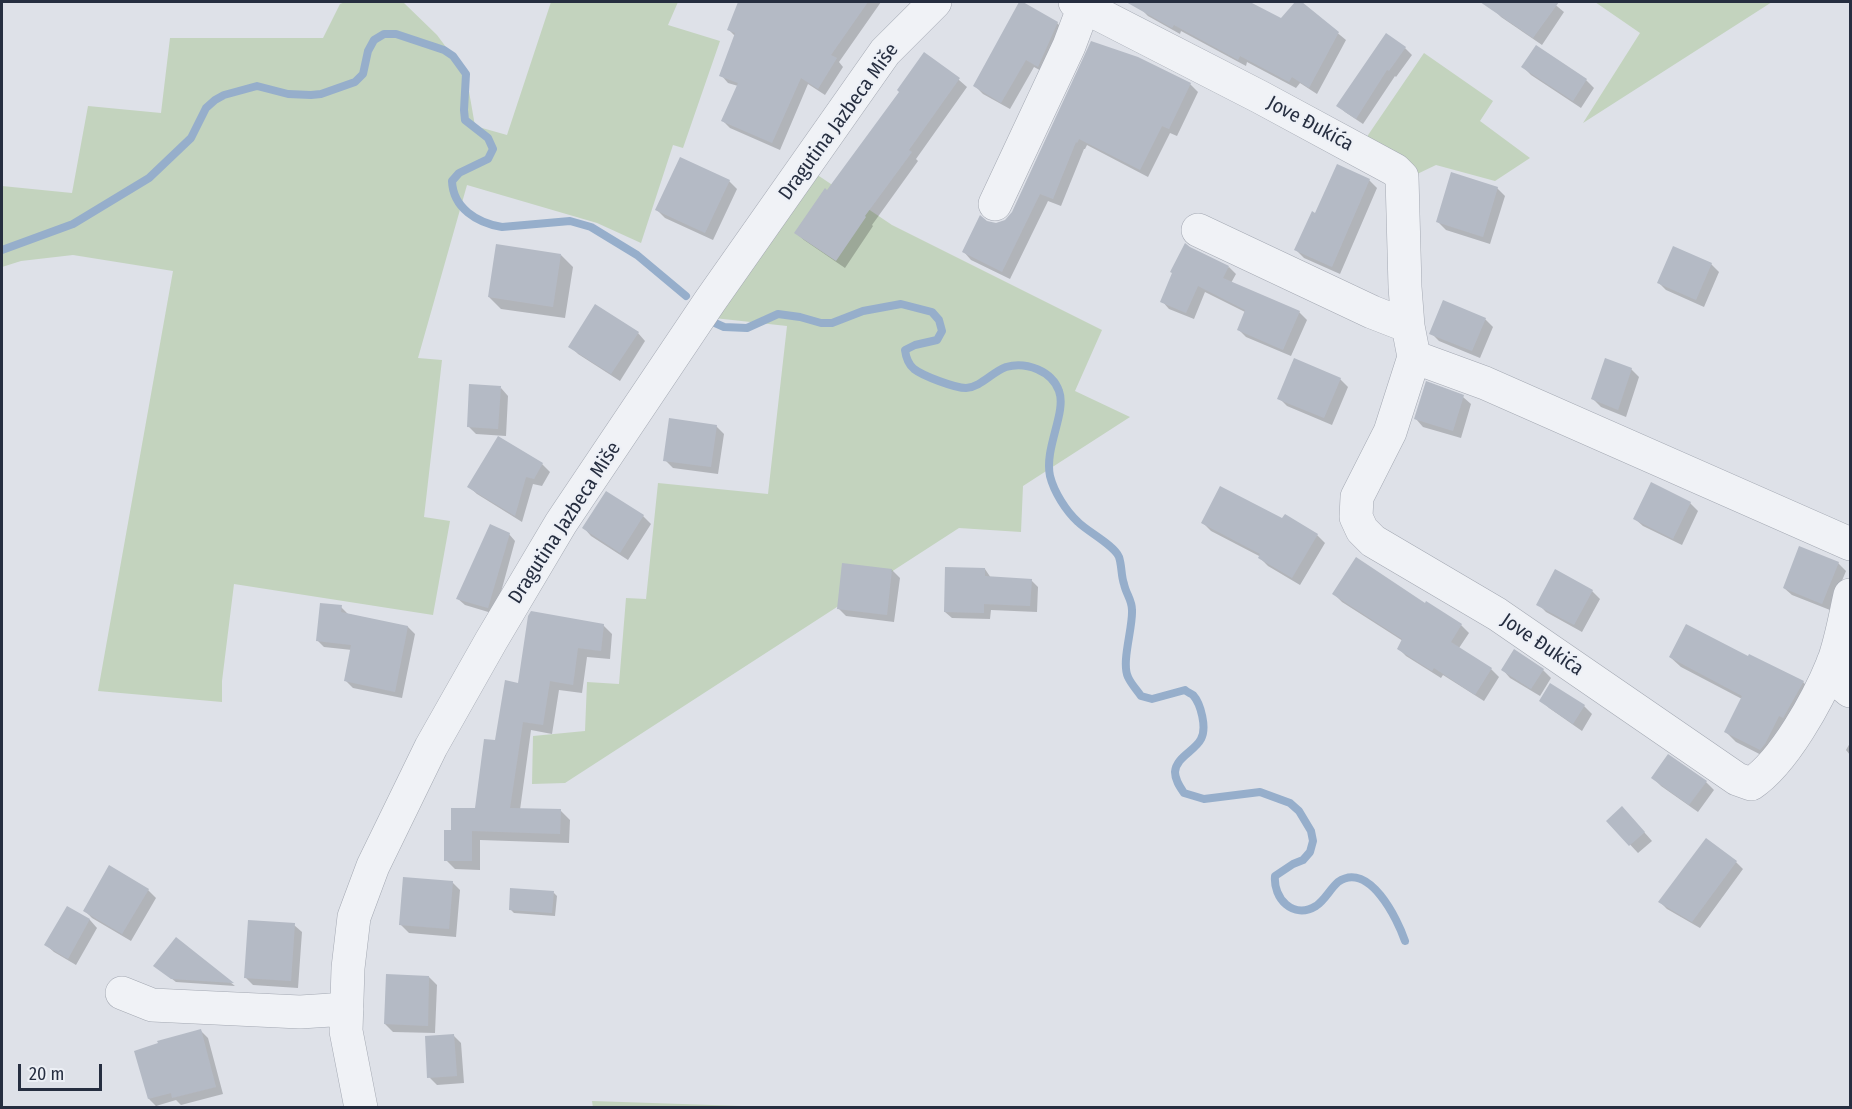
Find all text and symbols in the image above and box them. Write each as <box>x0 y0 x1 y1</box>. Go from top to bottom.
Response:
street label: Dragutina Jazbeca Miše <box>774 39 904 205</box>
street label: Jove Đukića <box>1263 91 1357 157</box>
street label: Dragutina Jazbeca Miše <box>504 438 626 608</box>
street label: Jove Đukića <box>1496 609 1588 681</box>
scale bar <box>21 1052 105 1090</box>
text: 20 m <box>29 1063 64 1085</box>

